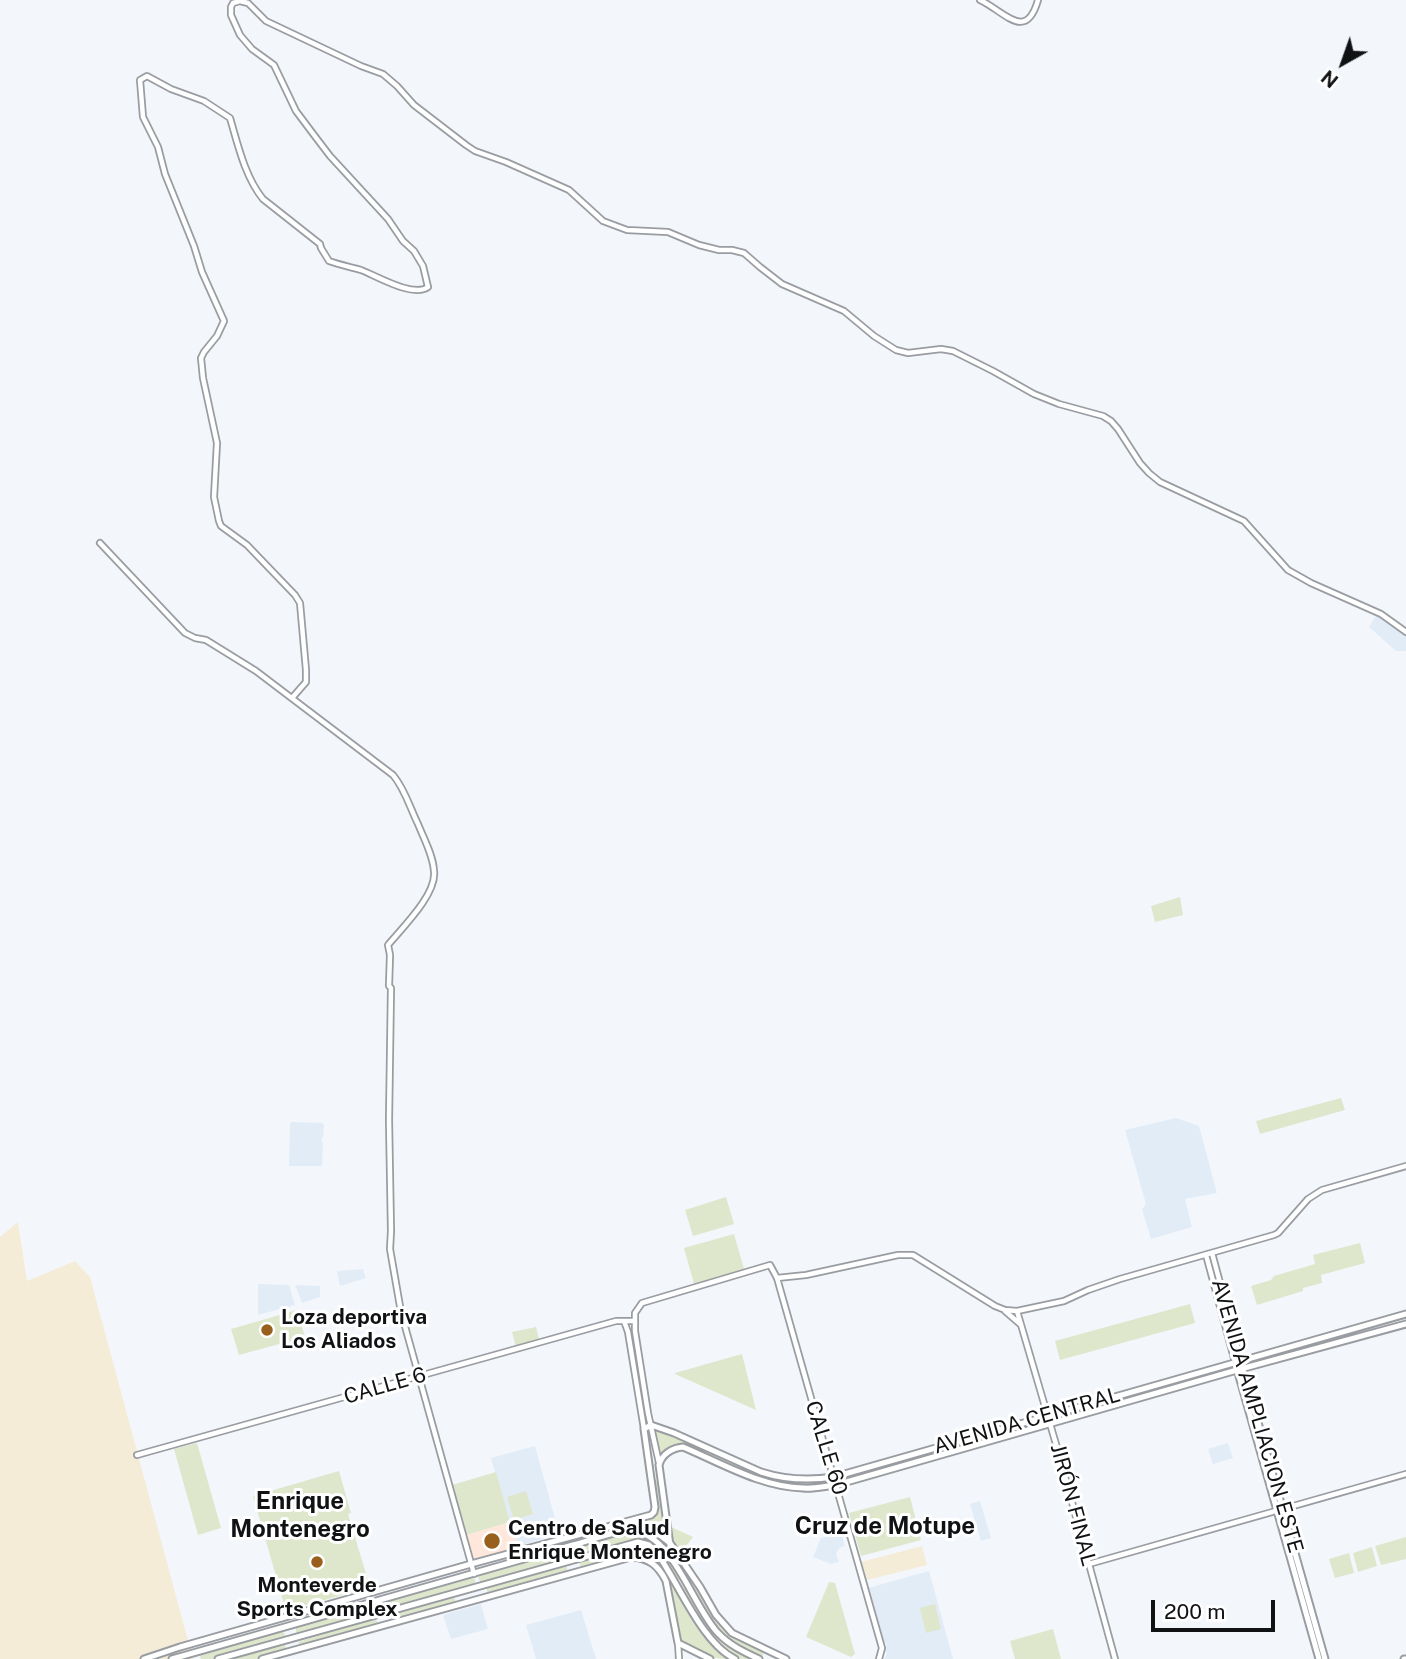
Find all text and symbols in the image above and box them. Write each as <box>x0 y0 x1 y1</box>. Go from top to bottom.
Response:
north arrow <box>1308 28 1378 98</box>
text: N <box>1317 66 1342 92</box>
street label: AVENIDA AMPLIACION ESTE <box>1206 1276 1308 1556</box>
place label: Loza deportiva Los Aliados <box>281 1305 427 1355</box>
marker: Loza deportiva Los Aliados <box>259 1322 275 1338</box>
street label: CALLE 6 <box>341 1362 429 1410</box>
street label: AVENIDA CENTRAL <box>931 1382 1123 1460</box>
street label: CALLE 60 <box>800 1398 852 1498</box>
street label: JIRÓN FINAL <box>1045 1441 1101 1569</box>
district label: Enrique Montenegro <box>230 1488 370 1544</box>
district label: Cruz de Motupe <box>795 1513 975 1541</box>
place label: Centro de Salud Enrique Montenegro <box>508 1516 712 1566</box>
marker: Centro de Salud Enrique Montenegro <box>482 1531 502 1551</box>
marker: Monteverde Sports Complex <box>309 1554 325 1570</box>
place label: Monteverde Sports Complex <box>236 1573 398 1623</box>
scale bar <box>1154 1586 1278 1630</box>
text: 200 m <box>1164 1599 1225 1624</box>

